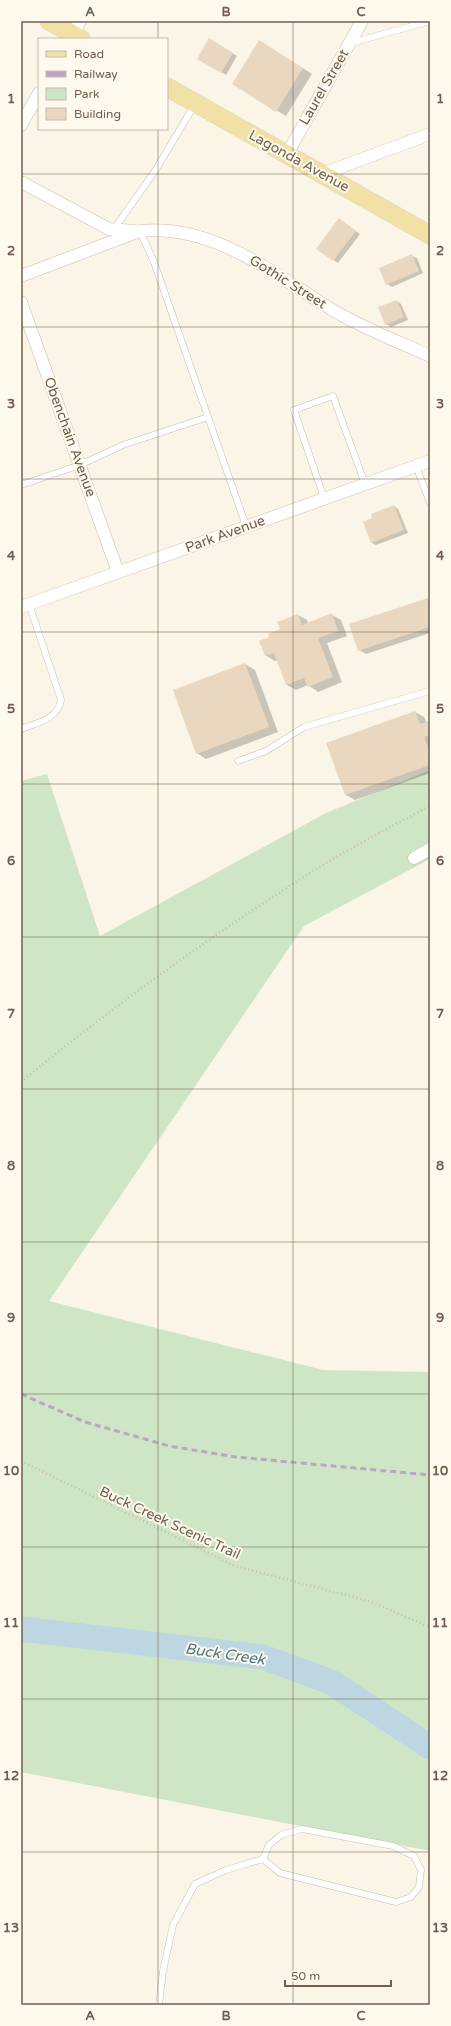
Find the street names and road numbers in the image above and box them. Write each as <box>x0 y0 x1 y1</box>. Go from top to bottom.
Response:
street label: Laurel Street <box>295 46 353 128</box>
street label: Lagonda Avenue <box>246 126 352 196</box>
street label: Gothic Street <box>246 252 330 313</box>
street label: Obenchain Avenue <box>40 375 100 499</box>
street label: Park Avenue <box>183 512 267 556</box>
street label: Buck Creek Scenic Trail <box>97 1483 243 1563</box>

